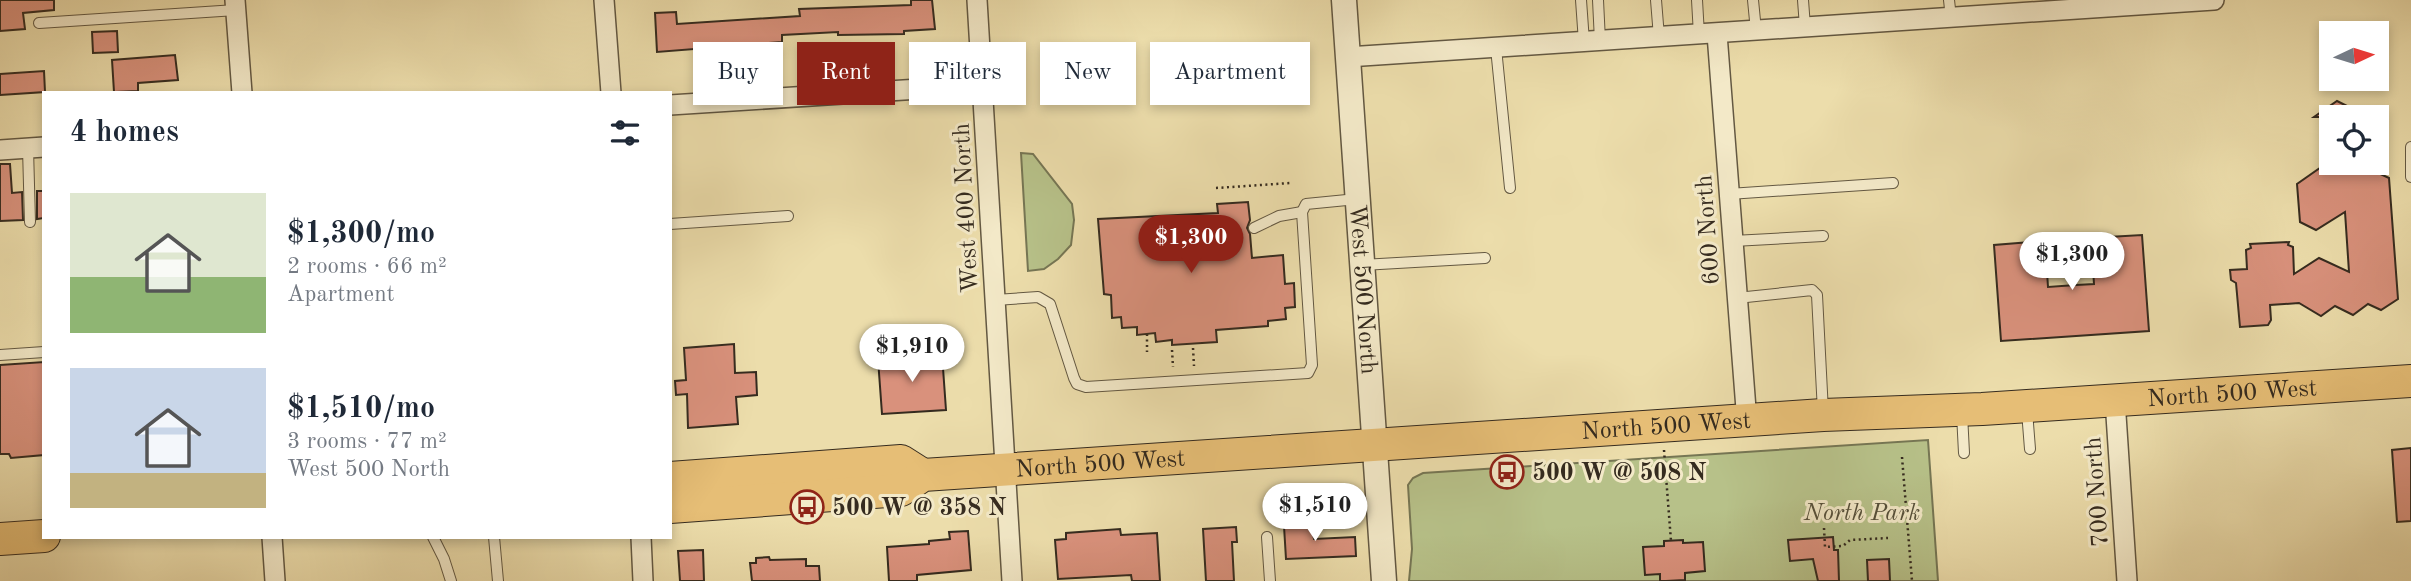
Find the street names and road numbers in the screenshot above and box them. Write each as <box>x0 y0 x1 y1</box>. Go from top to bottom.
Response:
street label: West 400 North <box>951 122 983 293</box>
street label: 600 North <box>1693 174 1725 286</box>
street label: West 500 North <box>1344 204 1380 375</box>
street label: North 500 West <box>2147 377 2318 412</box>
street label: North 500 West <box>1581 410 1752 445</box>
street label: 700 North <box>2082 436 2114 548</box>
street label: North 500 West <box>1015 448 1186 483</box>

